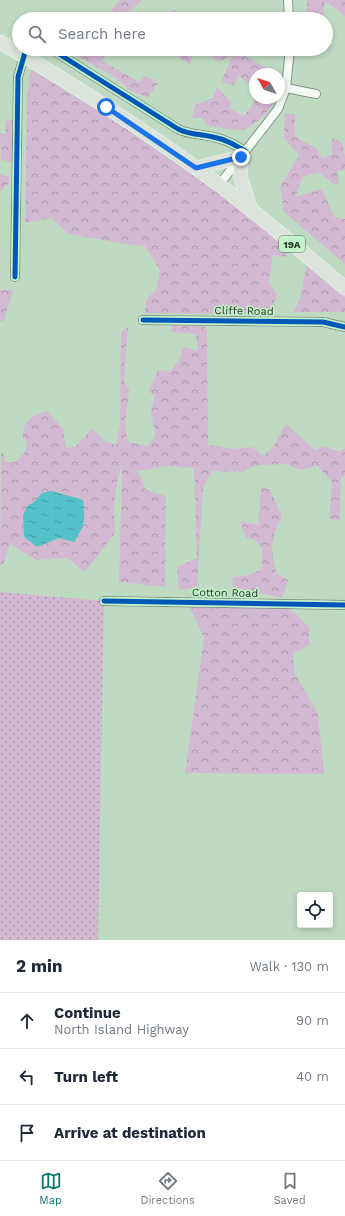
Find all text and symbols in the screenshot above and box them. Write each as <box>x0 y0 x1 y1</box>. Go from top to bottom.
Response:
search box <box>12 12 333 56</box>
icon: search <box>26 23 48 45</box>
text: Search here <box>58 25 146 43</box>
north arrow <box>249 68 285 104</box>
route start <box>97 98 115 116</box>
route end <box>232 148 250 166</box>
road number: 19A <box>279 236 305 252</box>
street label: Cliffe Road <box>214 304 274 318</box>
street label: Cotton Road <box>192 586 258 600</box>
map controls <box>297 892 333 928</box>
button: locate <box>297 892 333 928</box>
text: 2 min <box>16 956 62 976</box>
text: Walk · 130 m <box>250 959 329 974</box>
text: Continue <box>54 1004 121 1022</box>
icon: ahead <box>16 1010 38 1032</box>
text: 90 m <box>296 1013 329 1028</box>
text: North Island Highway <box>54 1022 189 1037</box>
icon: left <box>16 1066 38 1088</box>
text: Turn left <box>54 1068 118 1086</box>
text: 40 m <box>296 1069 329 1084</box>
icon: arrive <box>16 1122 38 1144</box>
text: Arrive at destination <box>54 1124 206 1142</box>
tab: Map <box>39 1170 62 1207</box>
tab: Directions <box>141 1170 195 1207</box>
tab: Saved <box>274 1170 306 1207</box>

